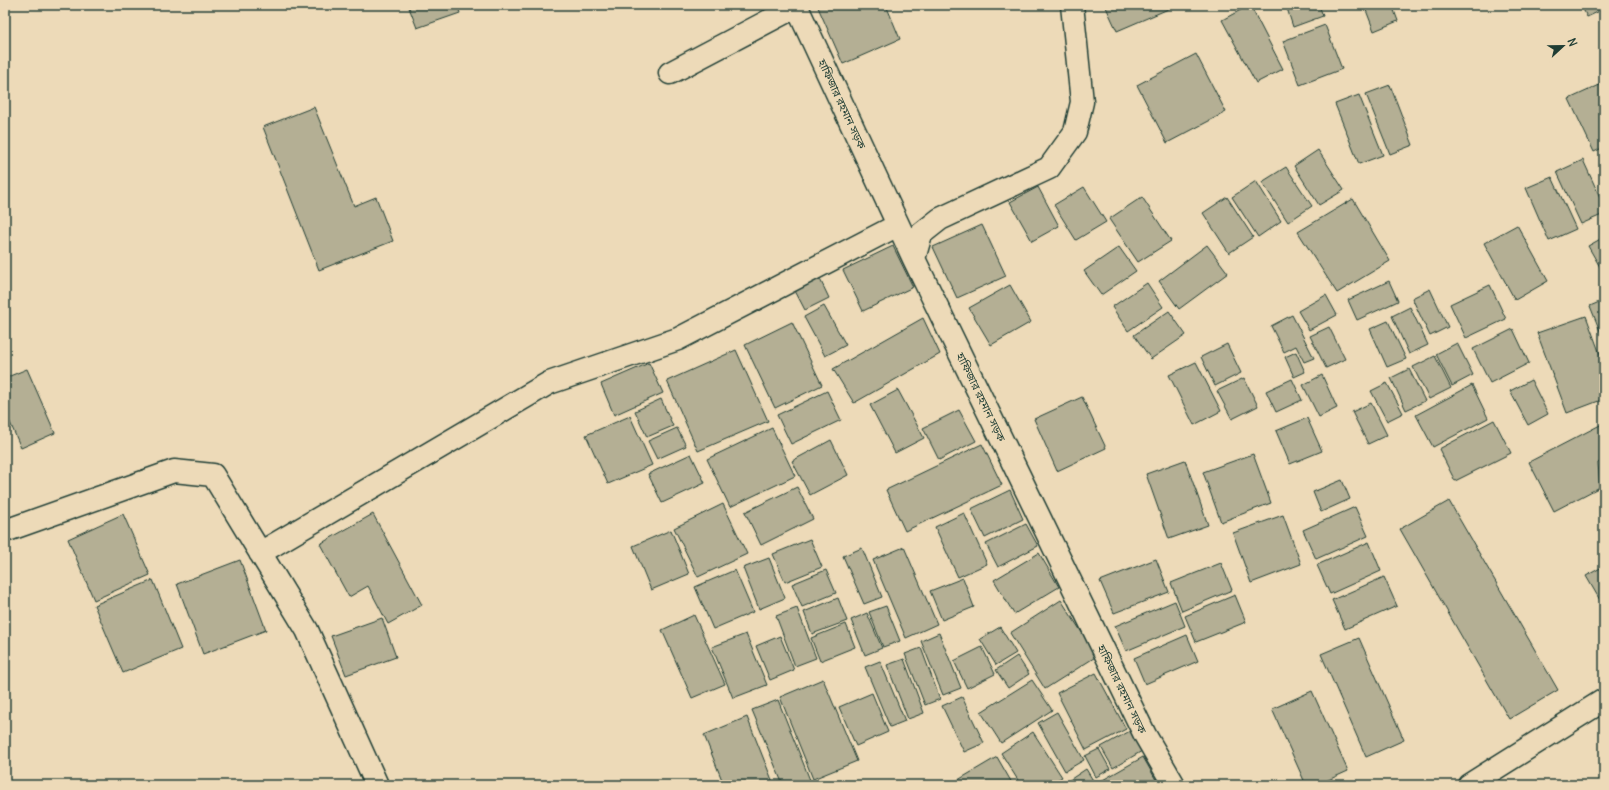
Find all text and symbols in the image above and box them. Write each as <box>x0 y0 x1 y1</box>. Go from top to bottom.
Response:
north arrow <box>1543 26 1583 66</box>
text: N <box>1564 36 1580 48</box>
street label: হাফিজার রহমান সড়ক <box>815 56 869 151</box>
street label: হাফিজার রহমান সড়ক <box>953 349 1009 444</box>
street label: হাফিজার রহমান সড়ক <box>1094 641 1150 736</box>

